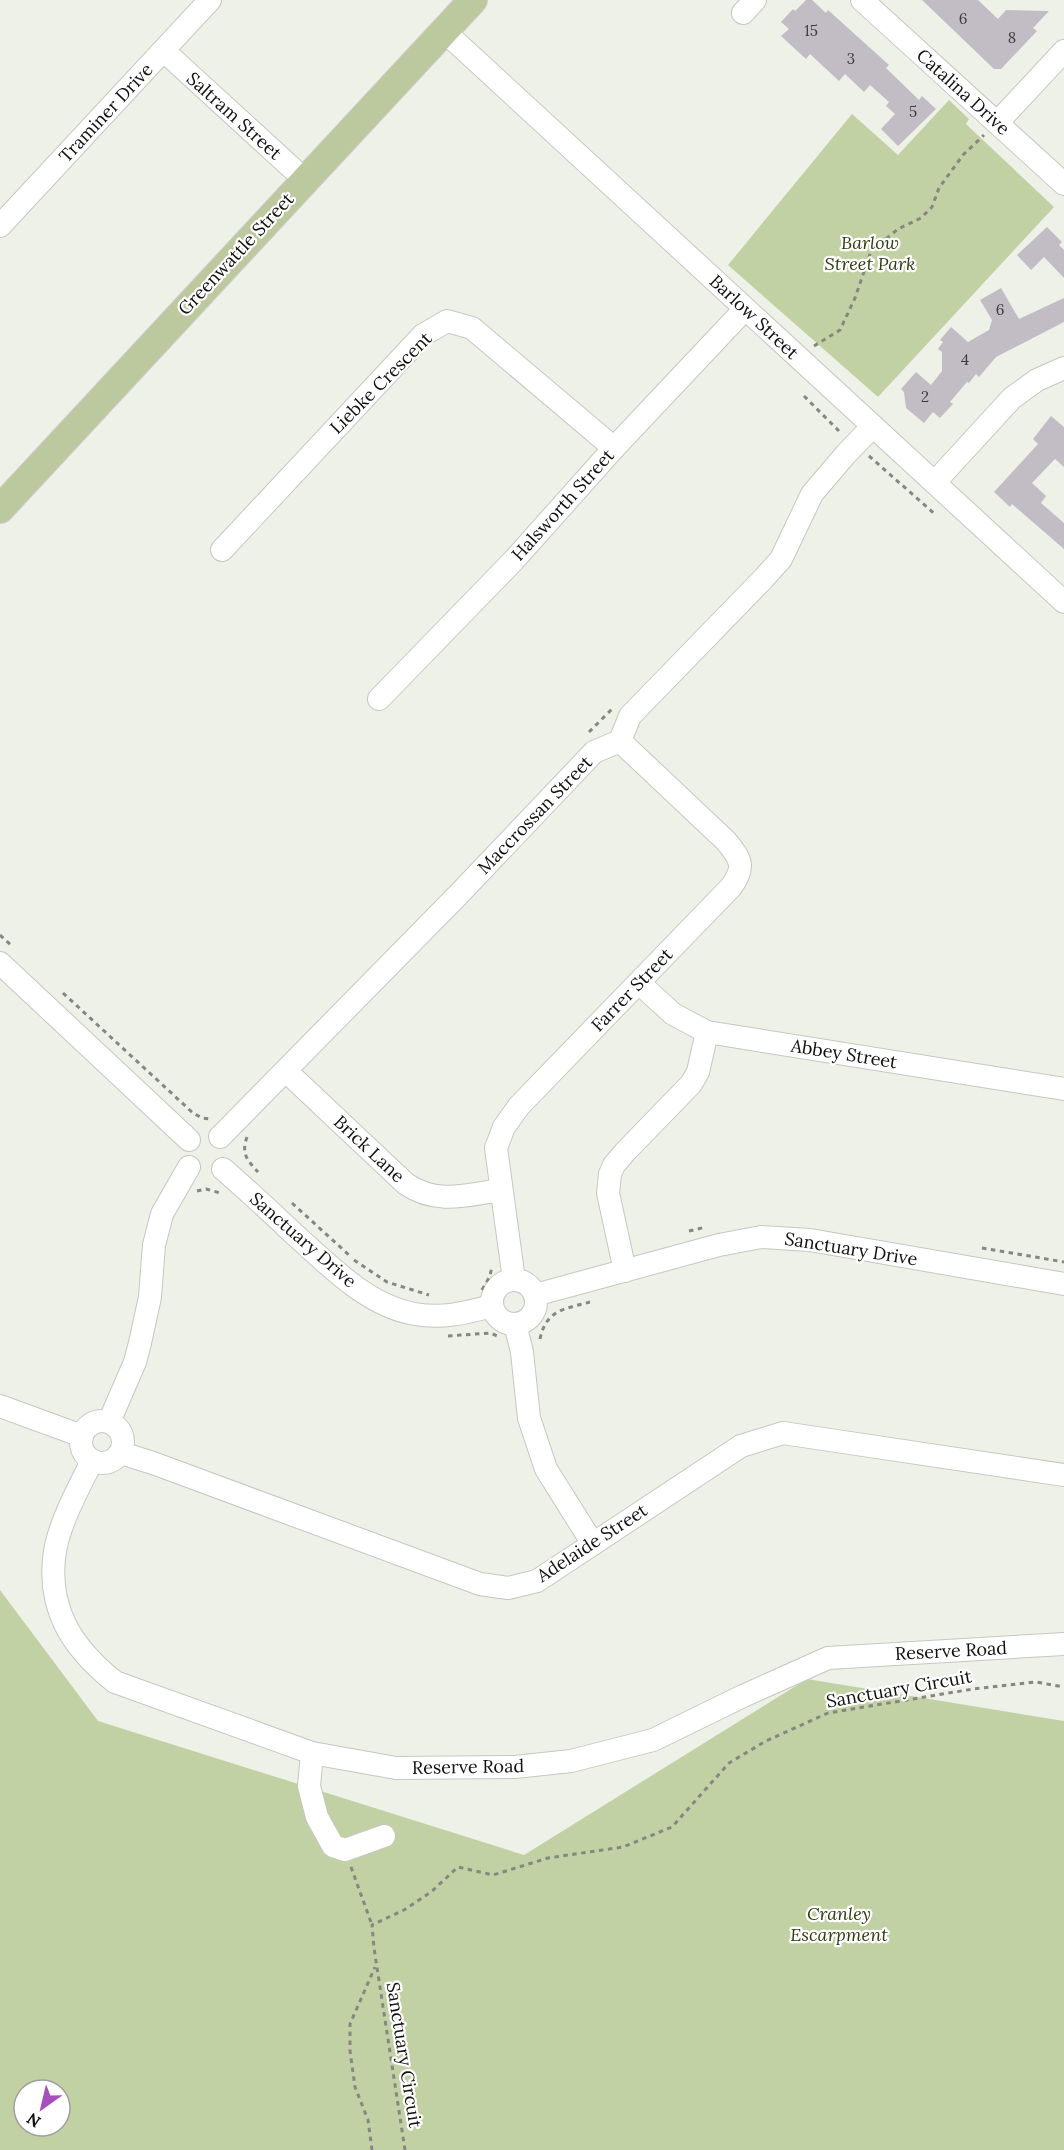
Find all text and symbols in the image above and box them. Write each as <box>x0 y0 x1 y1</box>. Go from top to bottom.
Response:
house number: 6 <box>959 9 967 28</box>
house number: 15 <box>804 21 818 40</box>
house number: 8 <box>1008 28 1016 47</box>
street label: Catalina Drive <box>912 44 1015 140</box>
house number: 3 <box>847 49 855 68</box>
street label: Traminer Drive <box>54 58 158 167</box>
street label: Saltram Street <box>182 67 287 164</box>
house number: 5 <box>909 102 917 121</box>
street label: Greenwattle Street <box>173 188 298 320</box>
park label: Barlow Street Park <box>825 231 915 275</box>
street label: Barlow Street <box>705 269 804 364</box>
house number: 6 <box>996 300 1004 319</box>
street label: Liebke Crescent <box>325 327 437 439</box>
house number: 4 <box>961 350 969 369</box>
house number: 2 <box>921 387 929 406</box>
street label: Halsworth Street <box>506 444 619 565</box>
street label: Maccrossan Street <box>472 751 597 879</box>
street label: Farrer Street <box>586 943 677 1036</box>
street label: Abbey Street <box>788 1034 899 1073</box>
street label: Brick Lane <box>329 1110 410 1187</box>
street label: Sanctuary Drive <box>245 1187 362 1293</box>
street label: Sanctuary Drive <box>783 1227 919 1270</box>
street label: Adelaide Street <box>531 1498 651 1587</box>
street label: Reserve Road <box>894 1636 1008 1665</box>
street label: Sanctuary Circuit <box>824 1664 973 1713</box>
street label: Reserve Road <box>412 1754 525 1779</box>
park label: Cranley Escarpment <box>790 1902 888 1946</box>
street label: Sanctuary Circuit <box>382 1980 427 2129</box>
north arrow <box>12 2078 72 2138</box>
text: N <box>23 2109 44 2132</box>

